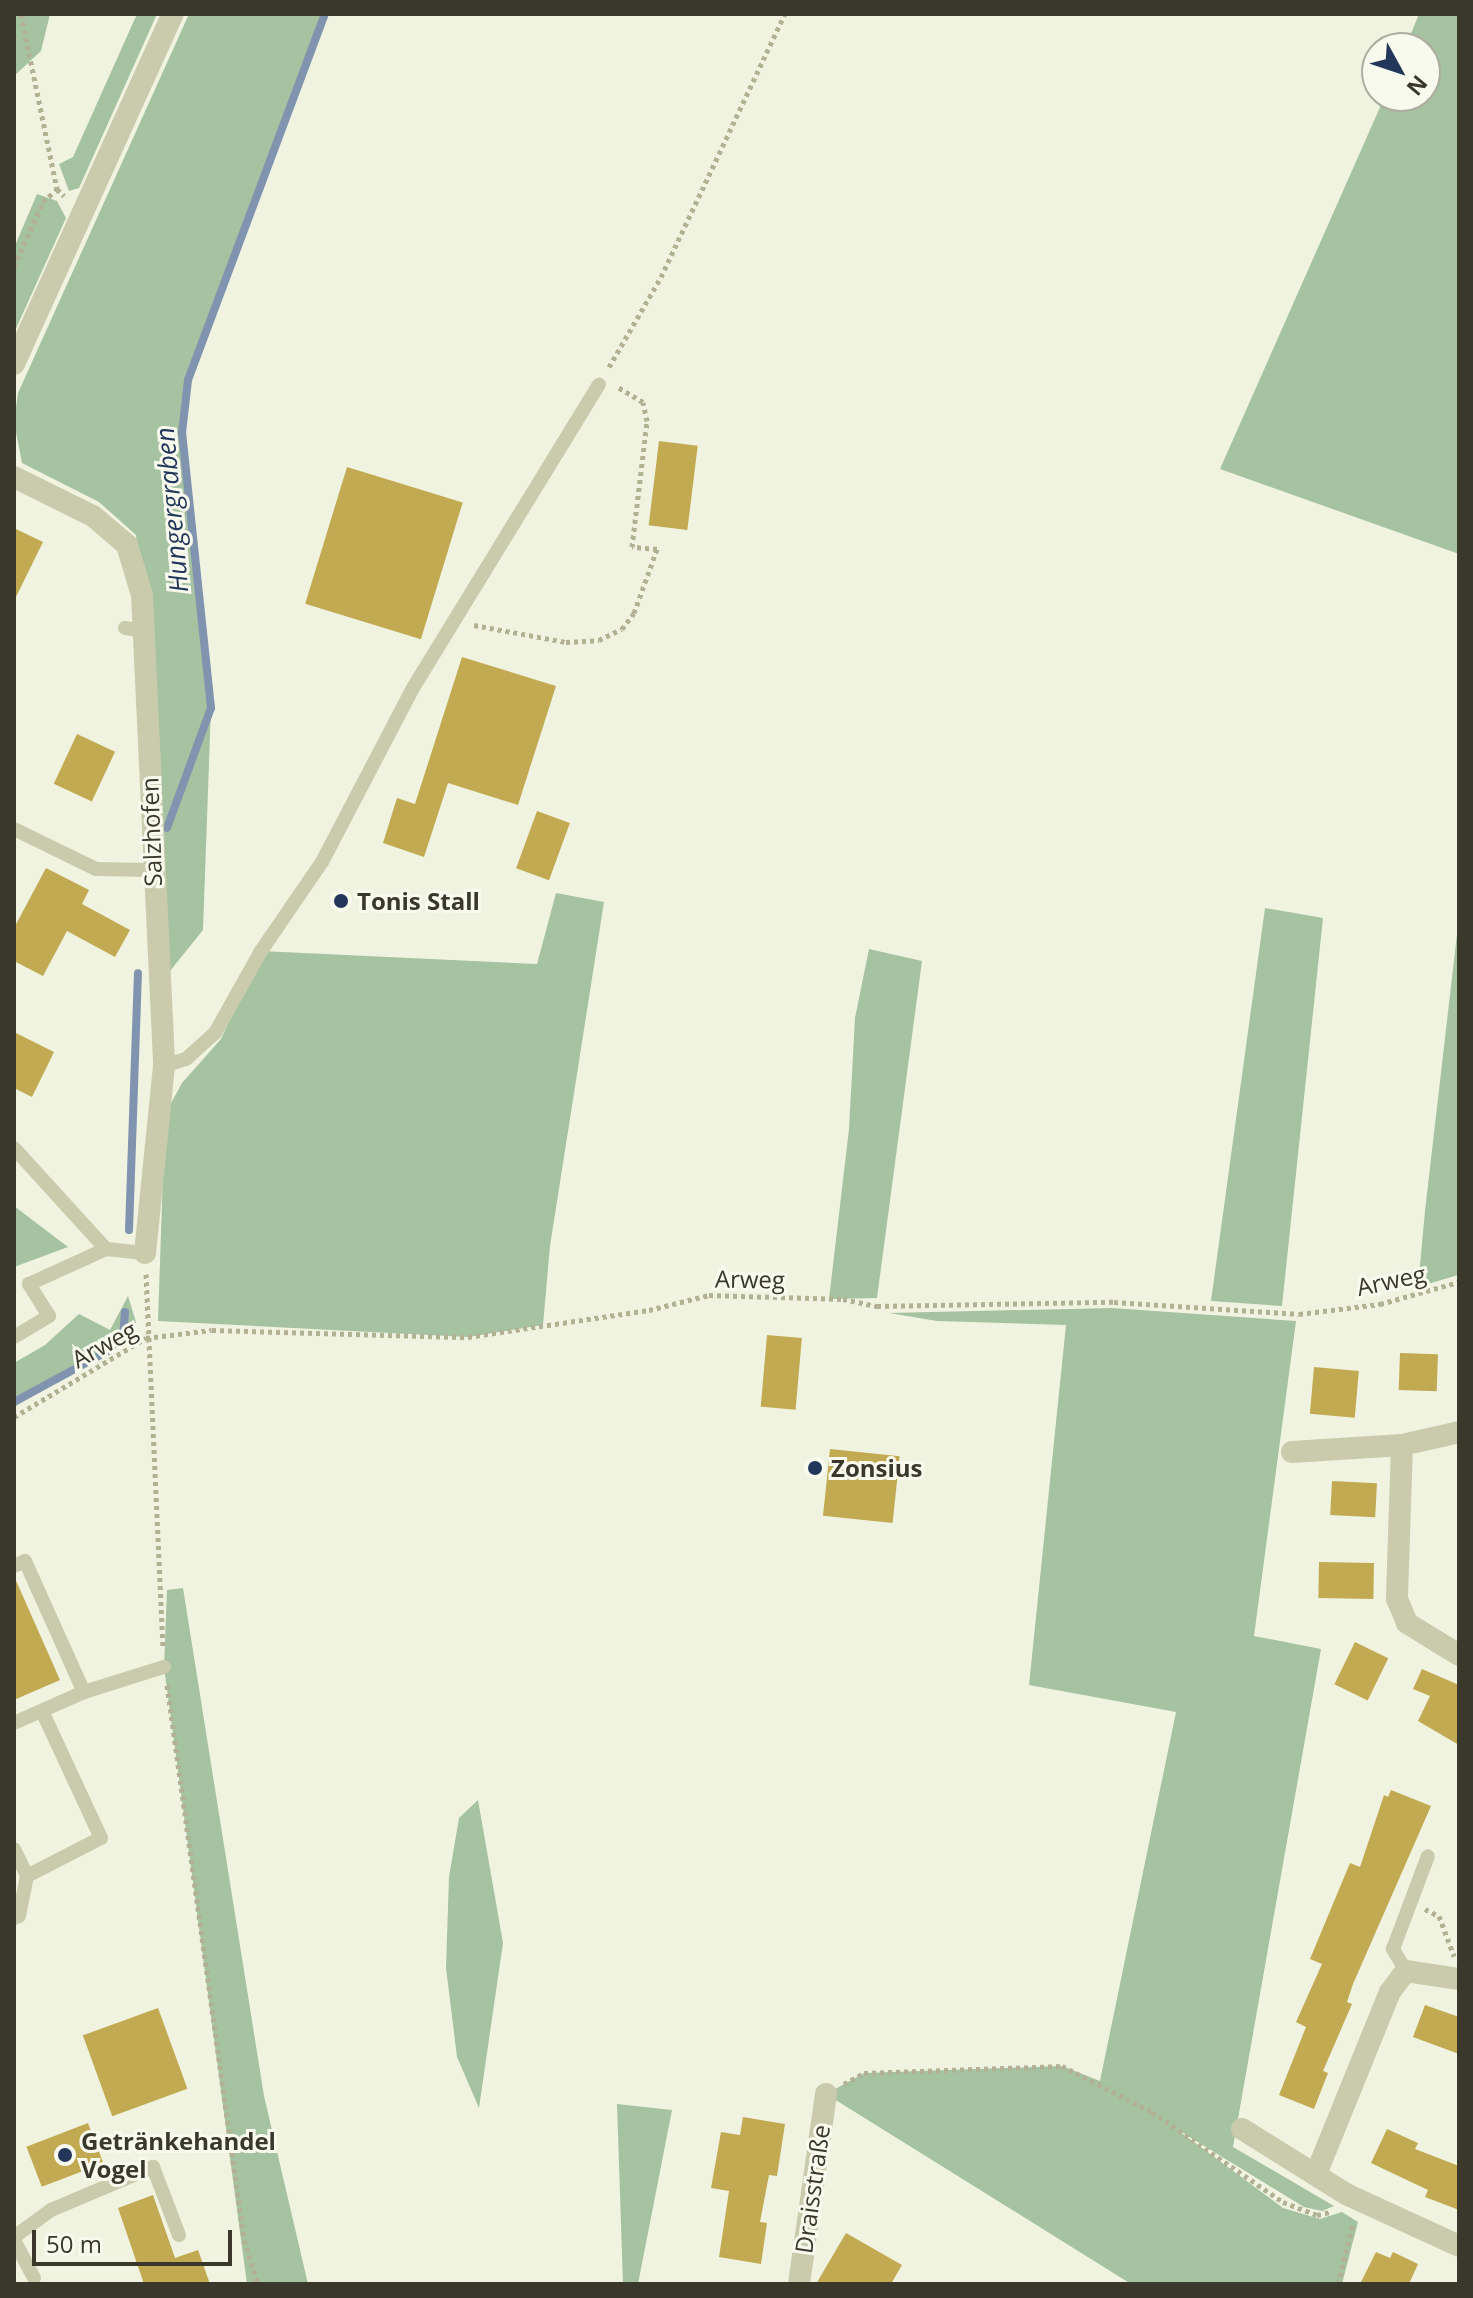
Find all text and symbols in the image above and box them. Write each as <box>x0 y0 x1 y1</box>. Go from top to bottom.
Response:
north arrow <box>1361 32 1441 112</box>
text: N <box>1401 70 1435 103</box>
water label: Hungergraben <box>149 426 195 594</box>
street label: Salzhofen <box>135 777 167 887</box>
place label: Tonis Stall <box>357 887 480 915</box>
marker: Tonis Stall <box>332 892 350 910</box>
street label: Arweg <box>1354 1259 1428 1301</box>
street label: Arweg <box>715 1264 785 1294</box>
street label: Arweg <box>66 1314 142 1374</box>
place label: Zonsius <box>831 1454 922 1482</box>
marker: Zonsius <box>806 1459 824 1477</box>
street label: Draisstraße <box>789 2123 835 2255</box>
place label: Getränkehandel Vogel <box>81 2127 276 2183</box>
marker: Getränkehandel Vogel <box>56 2146 74 2164</box>
scale bar <box>36 2214 236 2264</box>
text: 50 m <box>46 2227 102 2260</box>

